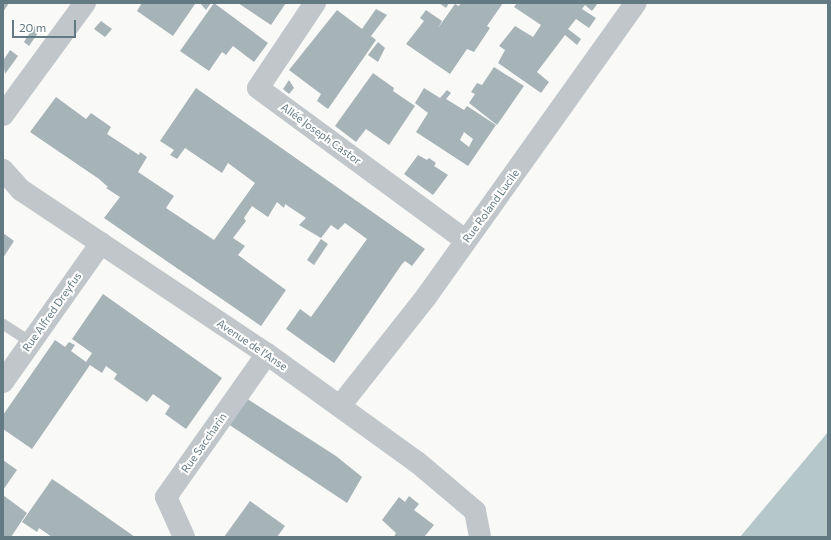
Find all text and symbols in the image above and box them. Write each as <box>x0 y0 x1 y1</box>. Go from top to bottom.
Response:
scale bar <box>14 12 78 38</box>
text: 20 m <box>19 20 46 34</box>
street label: Allée Joseph Castor <box>278 100 364 168</box>
street label: Rue Roland Lucile <box>460 167 522 245</box>
street label: Rue Alfred Dreyfus <box>20 270 84 354</box>
street label: Avenue de l'Anse <box>214 317 290 373</box>
street label: Rue Saccharin <box>179 411 229 475</box>

